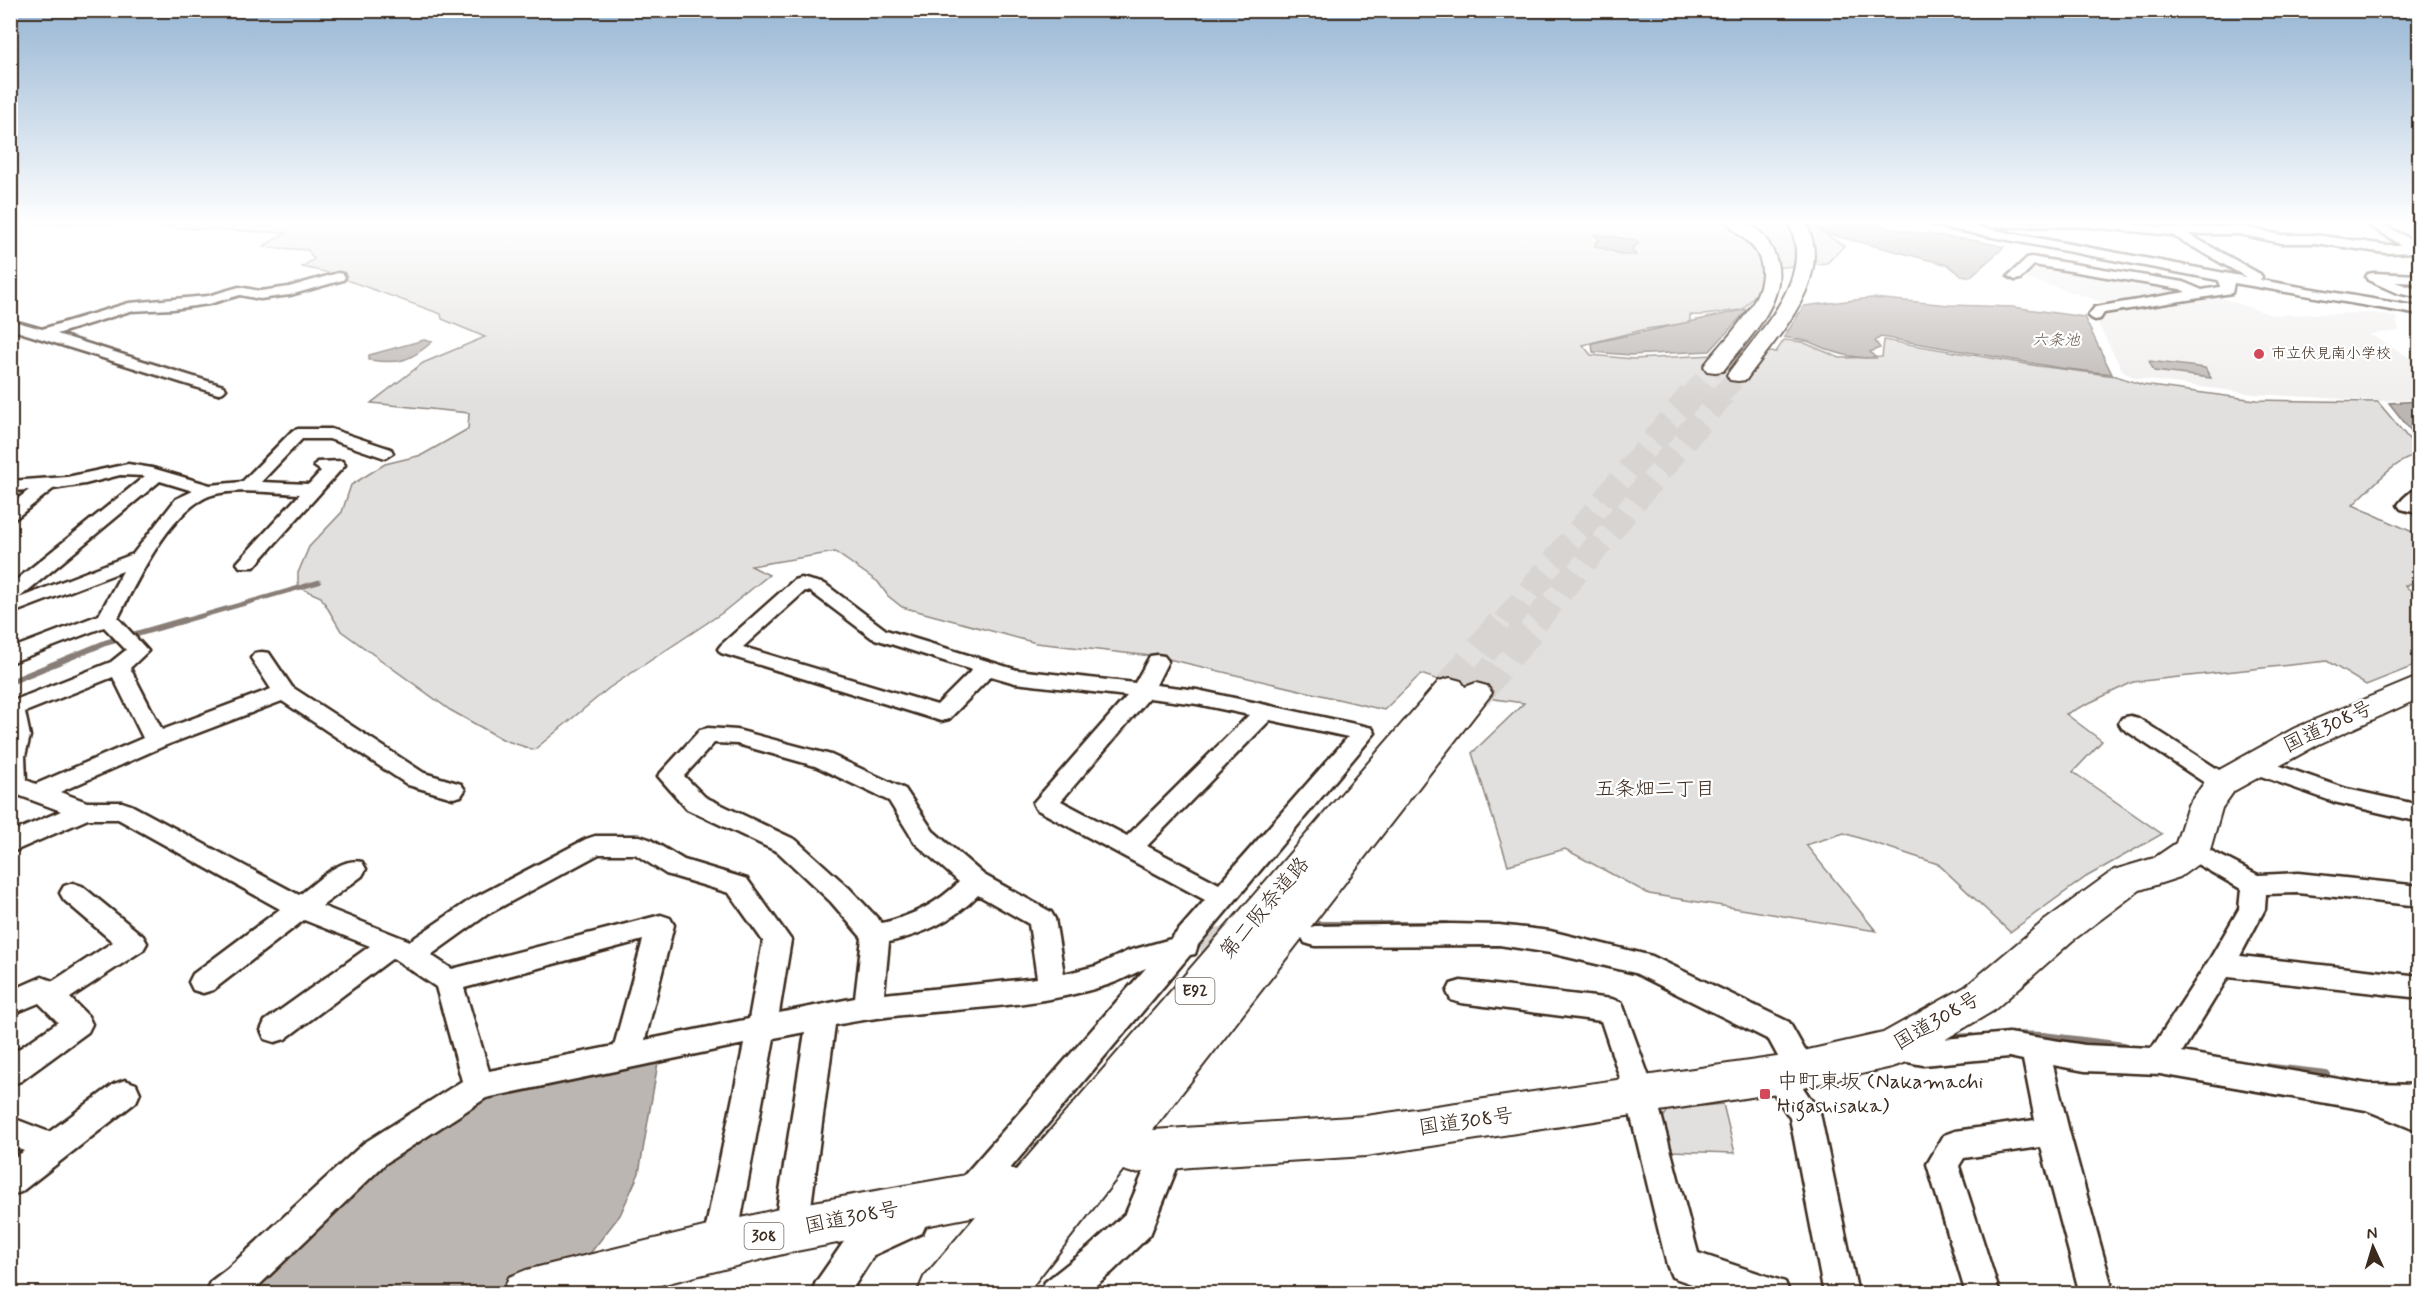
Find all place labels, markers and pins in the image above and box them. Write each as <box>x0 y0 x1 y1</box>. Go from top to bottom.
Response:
place label: 市立伏見南小学校 <box>2271 344 2391 364</box>
marker: 市立伏見南小学校 <box>2252 347 2266 361</box>
place label: 中町東坂 (Nakamachi Higashisaka) <box>1777 1068 1984 1122</box>
marker: 中町東坂 (Nakamachi Higashisaka) <box>1758 1087 1772 1101</box>

